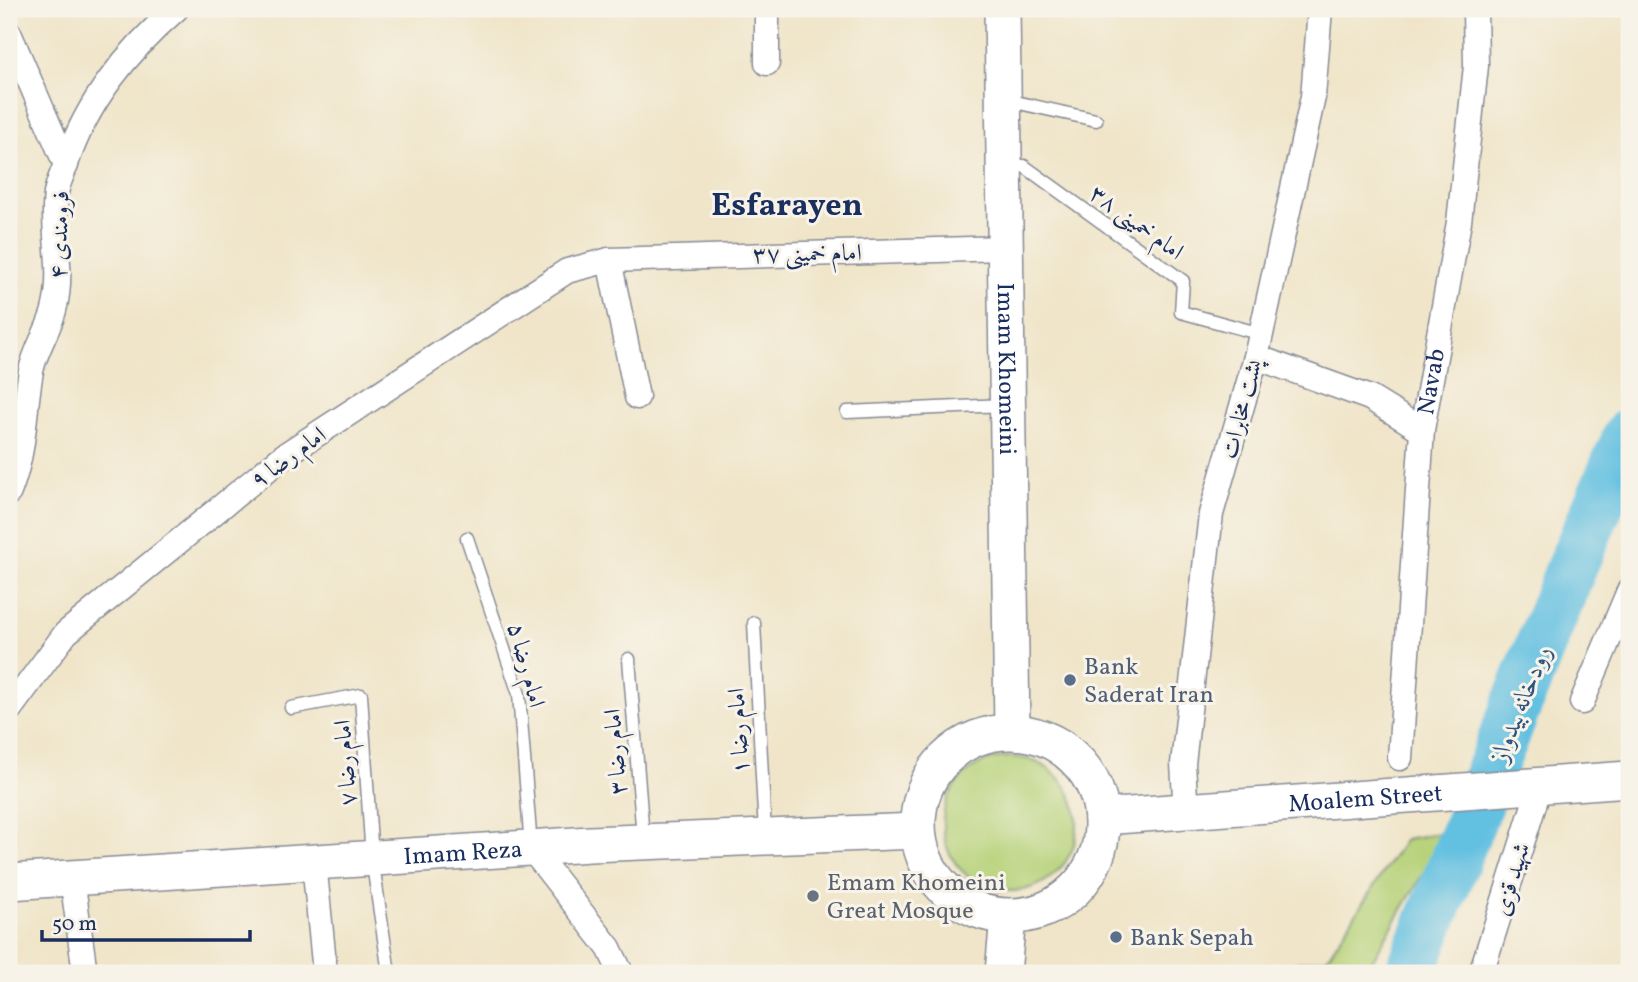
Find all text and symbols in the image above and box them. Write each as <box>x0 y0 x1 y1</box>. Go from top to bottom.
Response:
street label: امام خمینی ۳۸ <box>1080 178 1190 271</box>
district label: Esfarayen <box>711 185 863 229</box>
street label: فرومندی ۴ <box>42 190 80 280</box>
street label: امام خمینی ۳۷ <box>752 237 862 275</box>
street label: Imam Khomeini <box>987 282 1023 456</box>
street label: Navab <box>1410 346 1455 418</box>
street label: پشت مخابرات <box>1213 354 1273 463</box>
street label: امام رضا ۹ <box>244 419 335 499</box>
street label: امام رضا ۵ <box>496 619 553 712</box>
water label: رودخانه بیدواز <box>1481 640 1562 769</box>
place label: Bank Saderat Iran <box>1084 651 1214 713</box>
marker: Bank Saderat Iran <box>1062 672 1078 688</box>
street label: امام رضا ۱ <box>721 687 761 775</box>
street label: امام رضا ۳ <box>597 707 639 796</box>
street label: امام رضا ۷ <box>327 718 369 807</box>
street label: Moalem Street <box>1287 778 1444 823</box>
street label: Imam Reza <box>403 833 524 875</box>
street label: شهید قزی <box>1486 839 1540 920</box>
place label: Emam Khomeini Great Mosque <box>827 867 1005 929</box>
marker: Emam Khomeini Great Mosque <box>805 888 821 904</box>
scale bar <box>42 898 250 942</box>
text: 50 m <box>52 910 97 939</box>
place label: Bank Sepah <box>1130 922 1254 956</box>
marker: Bank Sepah <box>1108 929 1124 945</box>

